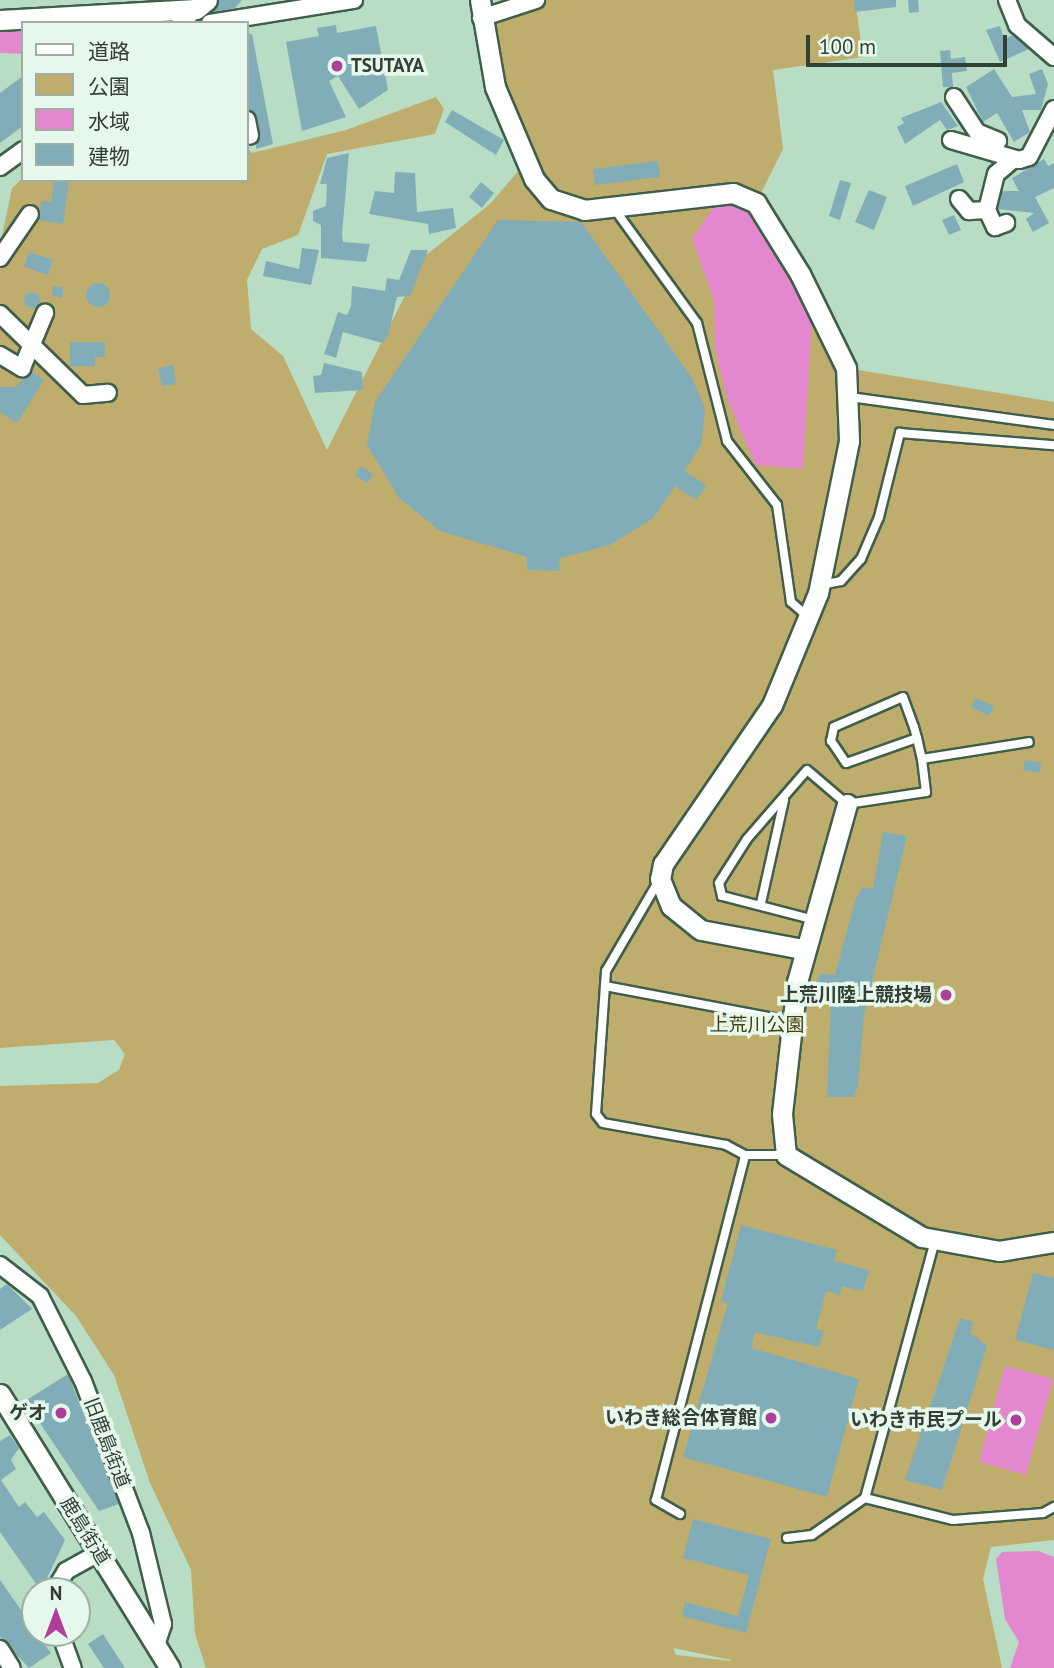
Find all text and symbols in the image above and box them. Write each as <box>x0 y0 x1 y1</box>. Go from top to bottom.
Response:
legend <box>21 21 248 182</box>
scale bar <box>809 21 1010 65</box>
text: 100 m <box>819 33 876 60</box>
text: 道路 <box>88 38 130 65</box>
place label: TSUTAYA <box>351 55 424 77</box>
marker: TSUTAYA <box>329 58 345 74</box>
text: 公園 <box>88 73 130 100</box>
text: 水域 <box>88 108 130 135</box>
text: 建物 <box>88 143 130 170</box>
place label: 上荒川陸上競技場 <box>780 984 932 1006</box>
marker: 上荒川陸上競技場 <box>938 987 954 1003</box>
park label: 上荒川公園 <box>710 1014 804 1036</box>
street label: 旧鹿島街道 <box>79 1395 135 1491</box>
place label: ゲオ <box>9 1402 47 1424</box>
marker: ゲオ <box>53 1405 69 1421</box>
place label: いわき総合体育館 <box>605 1407 757 1429</box>
place label: いわき市民プール <box>850 1409 1002 1431</box>
marker: いわき総合体育館 <box>763 1410 779 1426</box>
marker: いわき市民プール <box>1008 1412 1024 1428</box>
street label: 鹿島街道 <box>55 1493 115 1569</box>
north arrow <box>21 1577 91 1647</box>
text: N <box>50 1581 62 1605</box>

